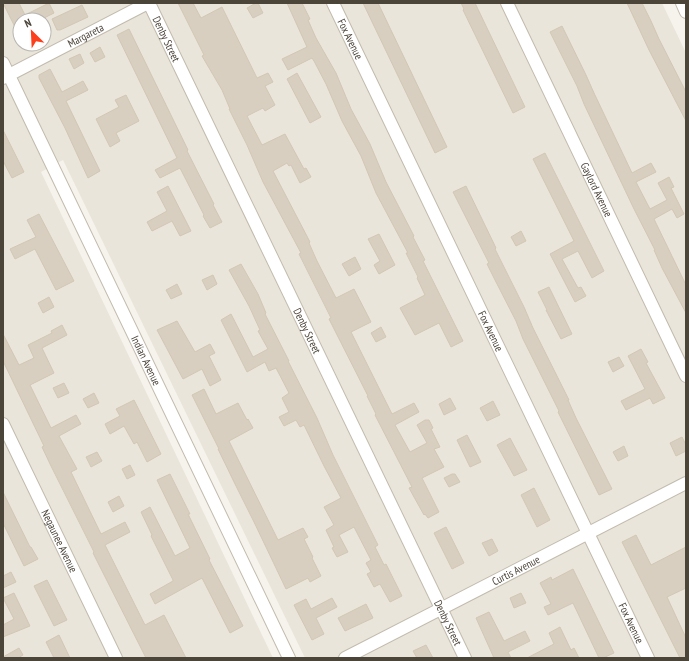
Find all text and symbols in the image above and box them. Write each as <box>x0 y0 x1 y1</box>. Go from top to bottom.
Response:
north arrow <box>12 12 52 52</box>
street label: Denby Street <box>149 14 183 64</box>
text: N <box>22 15 34 30</box>
street label: Fox Avenue <box>335 17 366 62</box>
street label: Margareta <box>65 20 106 50</box>
street label: Gaylord Avenue <box>577 160 616 220</box>
street label: Denby Street <box>290 306 324 356</box>
street label: Fox Avenue <box>475 308 507 354</box>
street label: Indian Avenue <box>128 333 164 388</box>
street label: Negaunee Avenue <box>38 507 81 575</box>
street label: Curtis Avenue <box>489 552 543 588</box>
street label: Denby Street <box>431 598 465 648</box>
street label: Fox Avenue <box>615 600 647 646</box>

